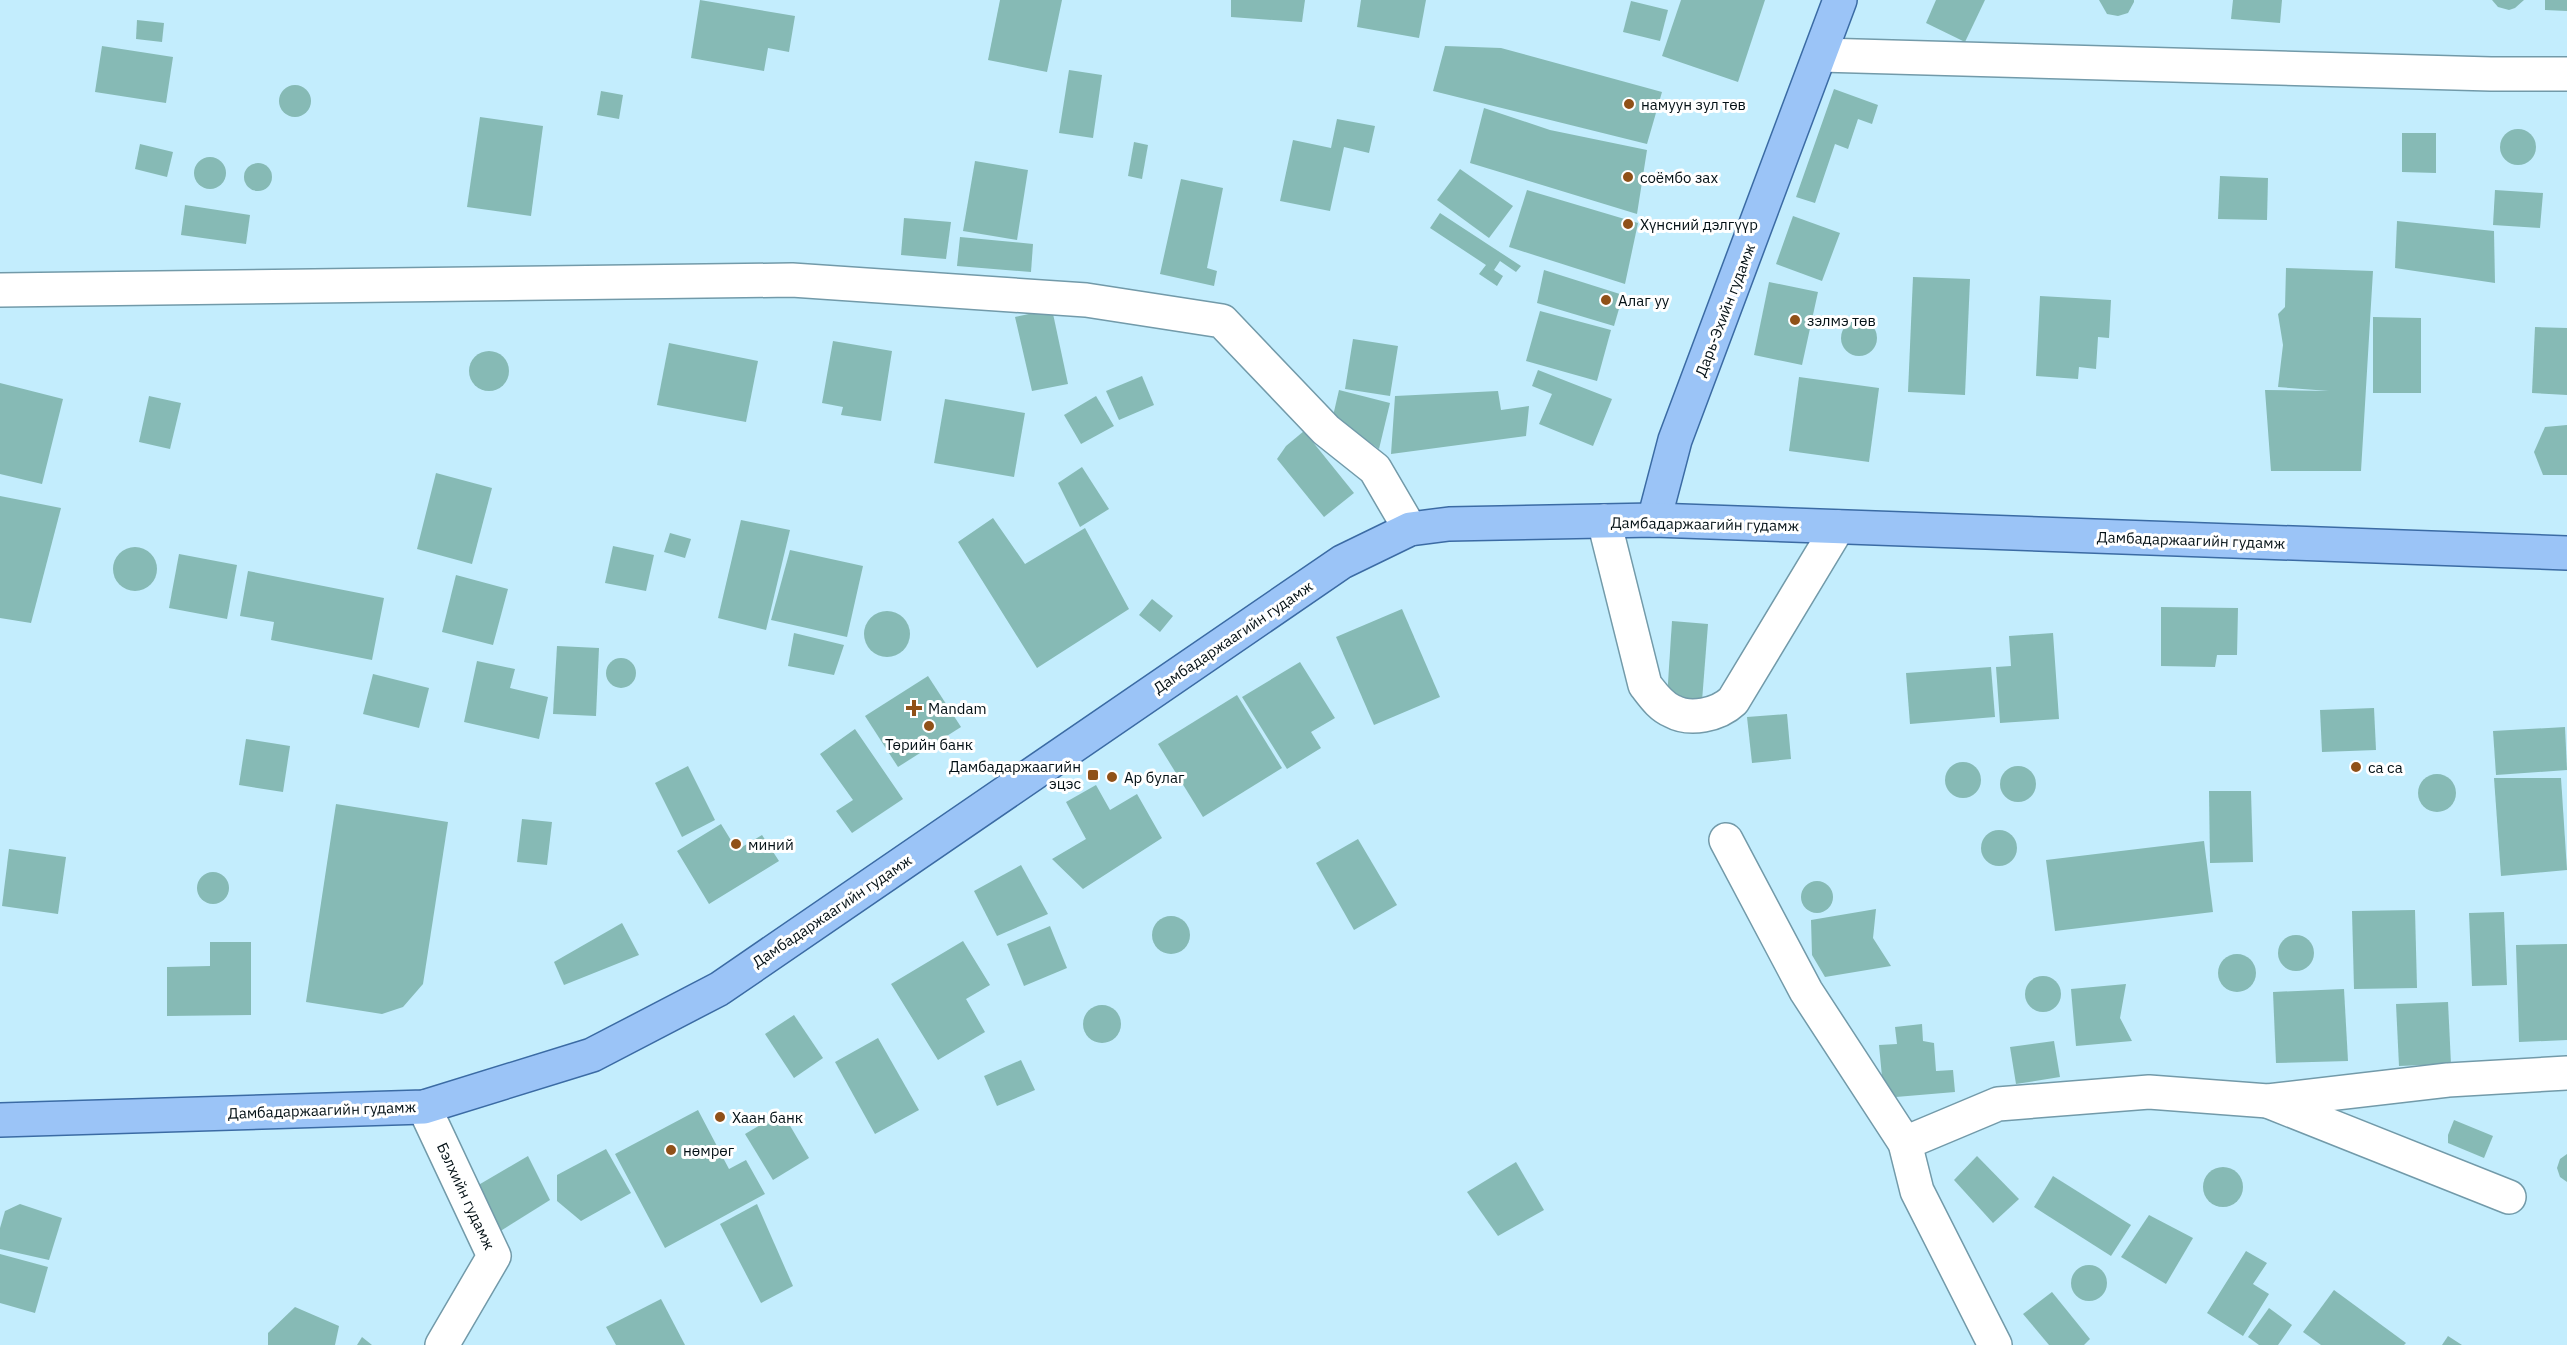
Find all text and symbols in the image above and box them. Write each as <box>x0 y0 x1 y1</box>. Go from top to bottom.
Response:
place label: намуун зул төв <box>1641 95 1746 114</box>
marker: намуун зул төв <box>1622 97 1636 111</box>
place label: соёмбо зах <box>1640 168 1718 187</box>
marker: соёмбо зах <box>1621 170 1635 184</box>
place label: Хүнсний дэлгүүр <box>1640 215 1758 234</box>
marker: Хүнсний дэлгүүр <box>1621 217 1635 231</box>
street label: Дарь-Эхийн гудамж <box>1691 241 1759 379</box>
place label: Алаг уу <box>1618 291 1670 310</box>
marker: Алаг уу <box>1599 293 1613 307</box>
place label: зэлмэ төв <box>1807 311 1876 330</box>
marker: зэлмэ төв <box>1788 313 1802 327</box>
street label: Дамбадаржаагийн гудамж <box>1611 513 1799 535</box>
street label: Дамбадаржаагийн гудамж <box>2097 527 2285 553</box>
street label: Дамбадаржаагийн гудамж <box>1150 576 1316 698</box>
marker: Mandam <box>905 699 923 717</box>
place label: Mandam <box>928 699 987 718</box>
marker: Төрийн банк <box>922 719 936 733</box>
place label: Төрийн банк <box>885 735 973 754</box>
place label: Дамбадаржаагийн эцэс <box>949 757 1081 793</box>
place label: са са <box>2368 758 2403 777</box>
marker: са са <box>2349 760 2363 774</box>
marker: Дамбадаржаагийн эцэс <box>1086 768 1100 782</box>
place label: Ар булаг <box>1124 768 1185 787</box>
marker: Ар булаг <box>1105 770 1119 784</box>
place label: миний <box>748 835 794 854</box>
marker: миний <box>729 837 743 851</box>
street label: Дамбадаржаагийн гудамж <box>749 850 915 972</box>
street label: Дамбадаржаагийн гудамж <box>228 1097 416 1123</box>
place label: Хаан банк <box>732 1108 803 1127</box>
marker: Хаан банк <box>713 1110 727 1124</box>
street label: Бэлхийн гудамж <box>433 1139 499 1253</box>
place label: нөмрөг <box>683 1141 735 1160</box>
marker: нөмрөг <box>664 1143 678 1157</box>

